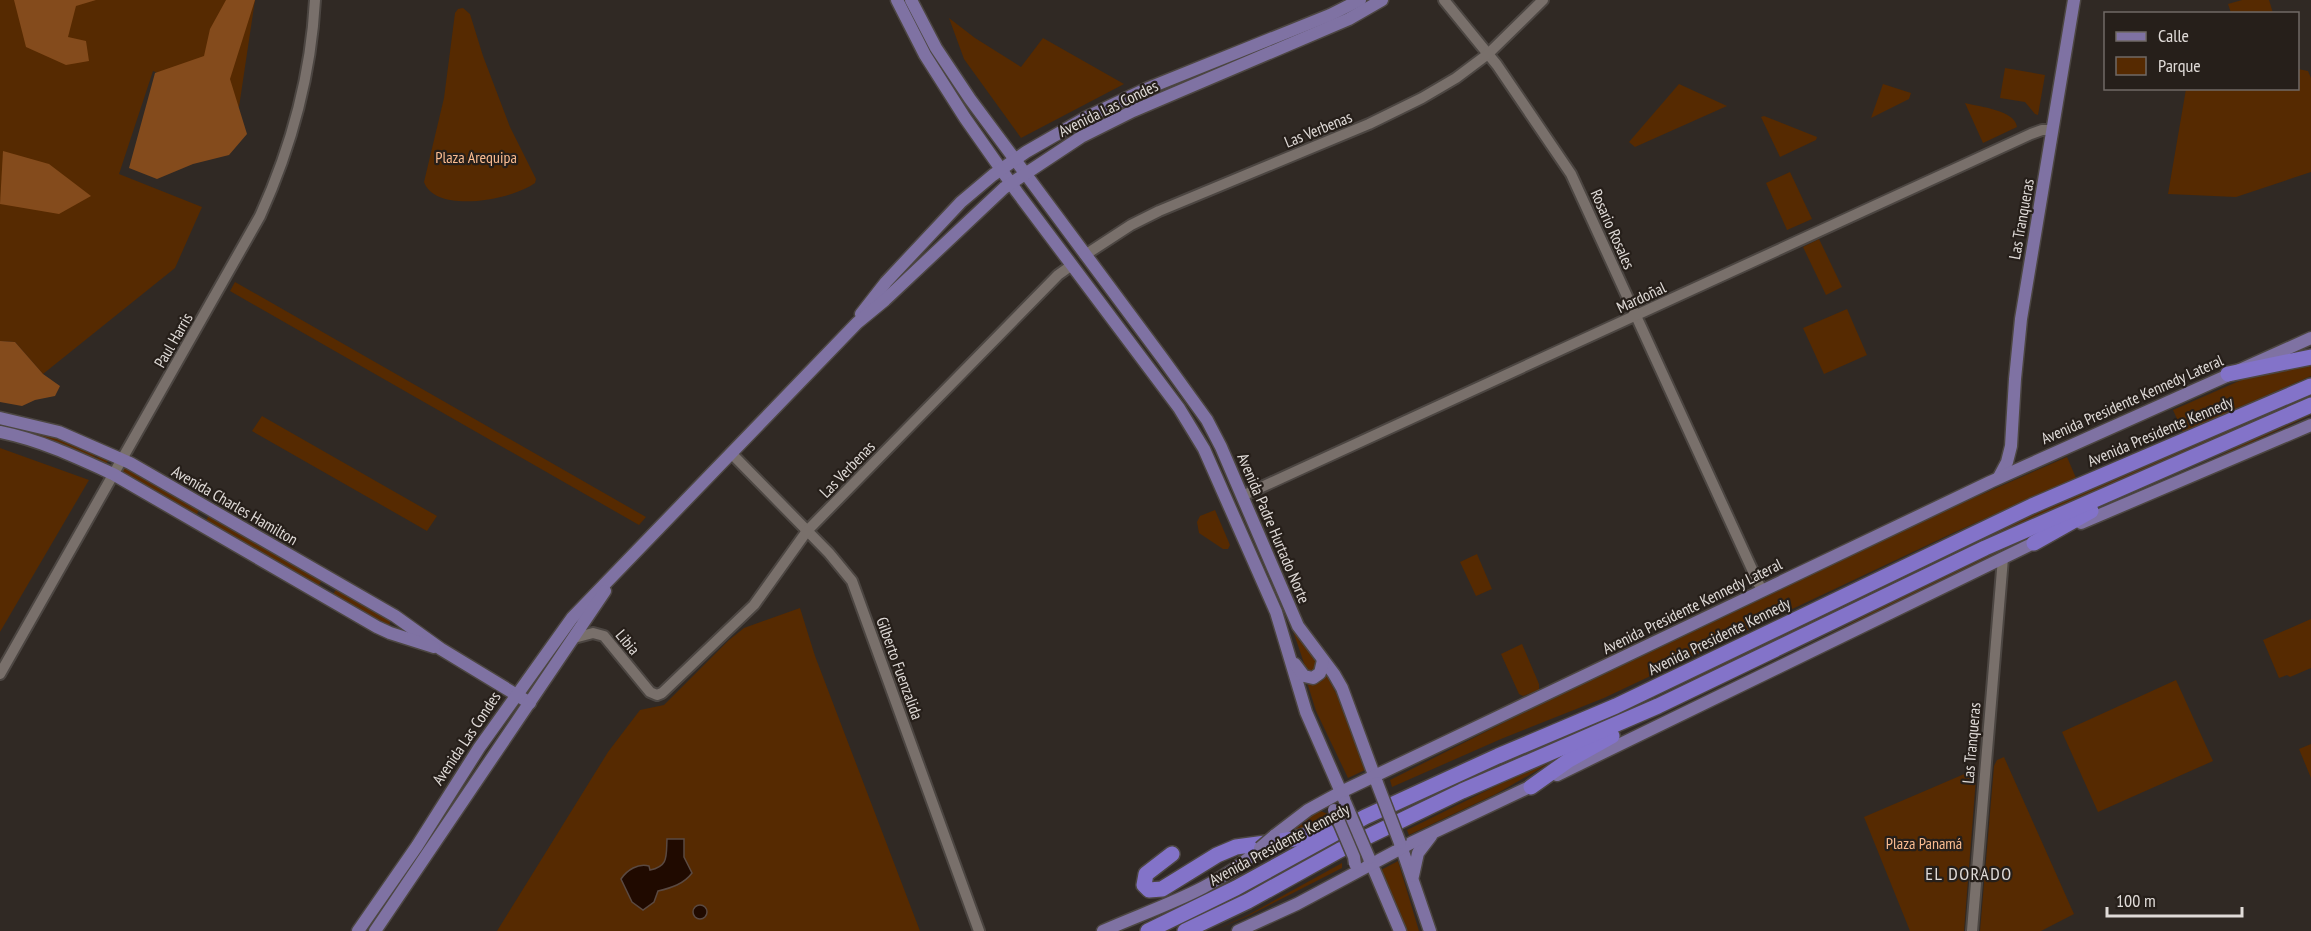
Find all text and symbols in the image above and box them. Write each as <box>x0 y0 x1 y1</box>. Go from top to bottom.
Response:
legend <box>2104 12 2299 90</box>
text: Calle <box>2158 24 2189 47</box>
text: Parque <box>2158 54 2201 77</box>
street label: Avenida Las Condes <box>1055 75 1161 141</box>
street label: Las Verbenas <box>1281 106 1355 152</box>
park label: Plaza Arequipa <box>435 147 517 167</box>
street label: Las Tranqueras <box>2004 177 2038 261</box>
street label: Rosario Rosales <box>1586 186 1640 272</box>
street label: Mardoñal <box>1613 277 1669 317</box>
street label: Paul Harris <box>149 309 197 371</box>
street label: Avenida Presidente Kennedy Lateral <box>2038 350 2226 448</box>
street label: Avenida Presidente Kennedy <box>2084 392 2236 470</box>
street label: Las Verbenas <box>815 436 879 502</box>
street label: Avenida Padre Hurtado Norte <box>1233 450 1315 606</box>
street label: Avenida Charles Hamilton <box>168 461 302 549</box>
street label: Avenida Presidente Kennedy Lateral <box>1599 554 1785 658</box>
street label: Avenida Presidente Kennedy <box>1645 593 1793 679</box>
street label: Gilberto Fuenzalida <box>872 614 928 722</box>
street label: Libia <box>612 625 644 659</box>
street label: Avenida Las Condes <box>427 687 505 789</box>
street label: Las Tranqueras <box>1957 702 1985 784</box>
street label: Avenida Presidente Kennedy <box>1205 799 1353 889</box>
park label: Plaza Panamá <box>1886 833 1962 853</box>
district label: EL DORADO <box>1925 862 2013 885</box>
scale bar <box>2107 880 2242 918</box>
text: 100 m <box>2116 889 2156 912</box>

